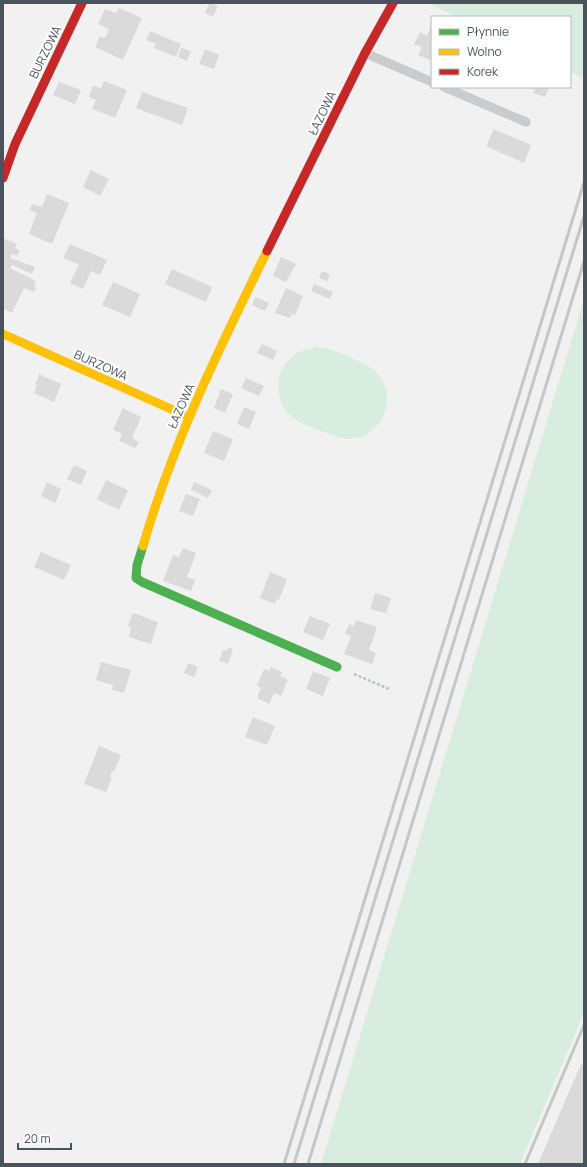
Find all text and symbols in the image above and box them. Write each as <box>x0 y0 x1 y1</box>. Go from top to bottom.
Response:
legend <box>431 16 571 88</box>
street label: BURZOWA <box>25 22 65 81</box>
text: Płynnie <box>467 23 509 40</box>
text: Wolno <box>467 43 502 60</box>
text: Korek <box>467 63 499 80</box>
street label: ŁAZOWA <box>304 88 340 138</box>
street label: BURZOWA <box>71 346 131 385</box>
street label: ŁAZOWA <box>164 380 199 431</box>
scale bar <box>18 1125 71 1151</box>
text: 20 m <box>24 1130 51 1147</box>

